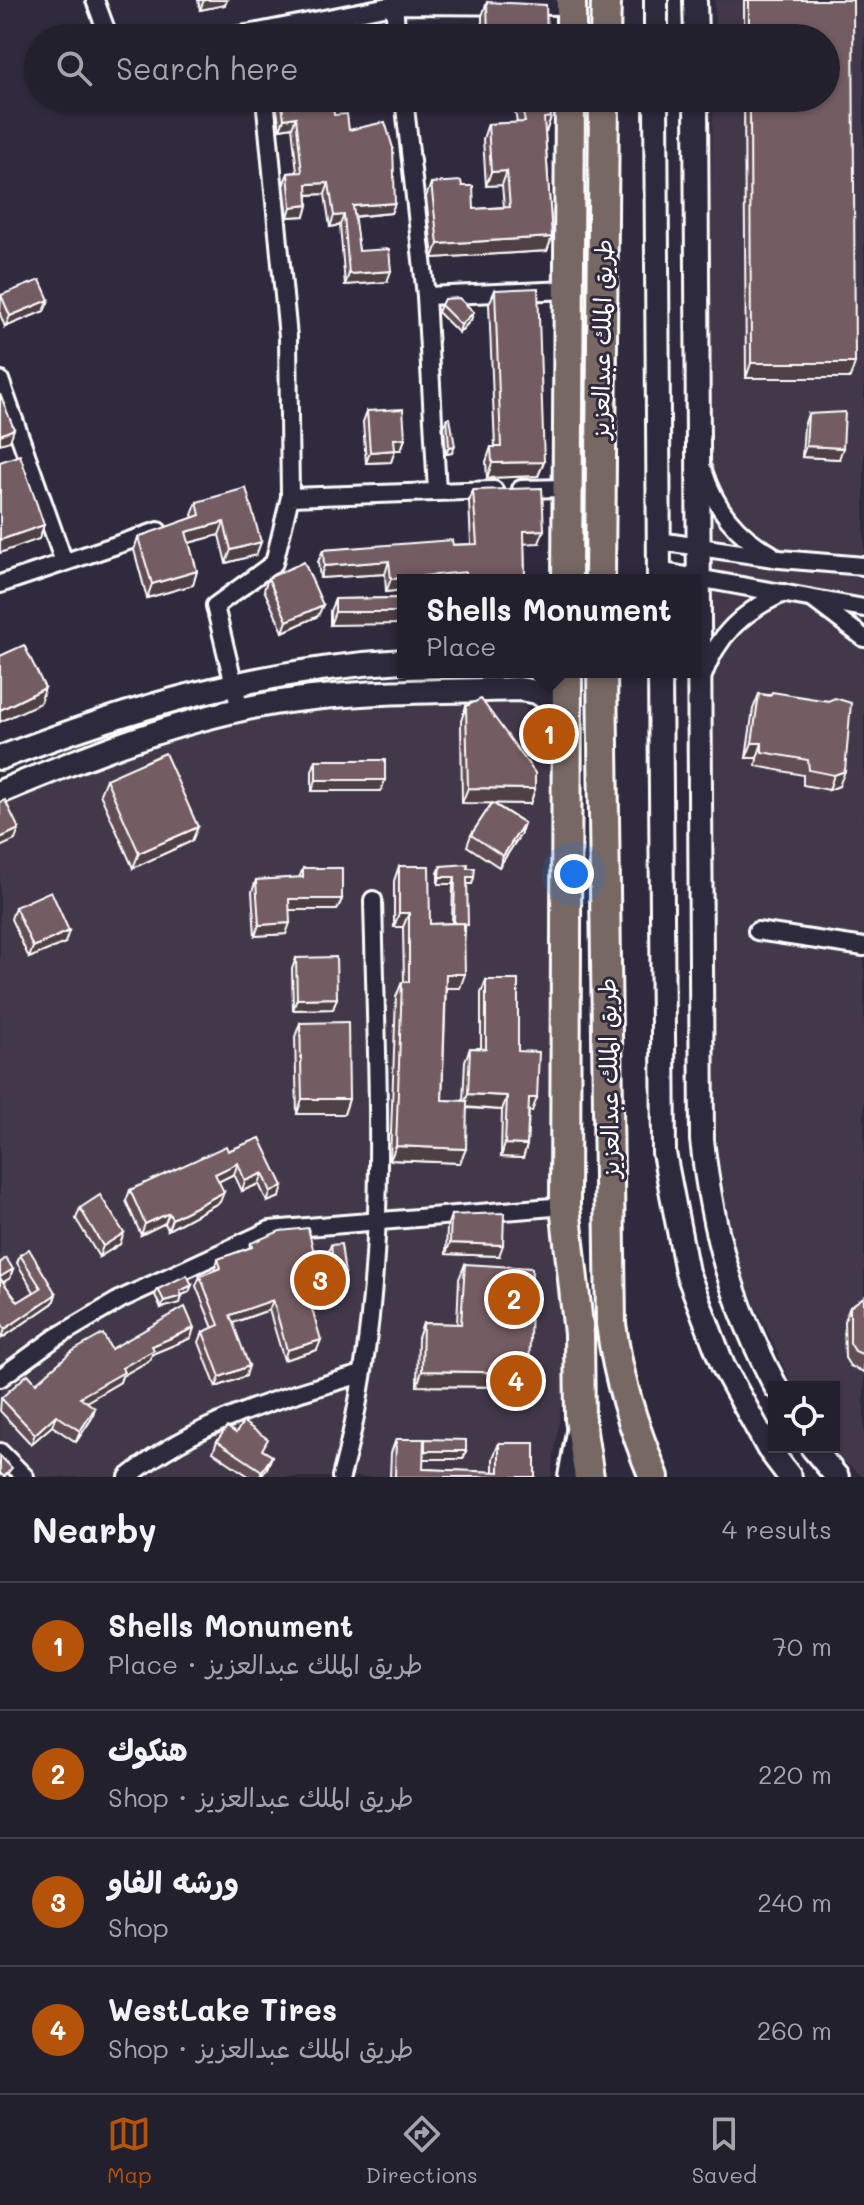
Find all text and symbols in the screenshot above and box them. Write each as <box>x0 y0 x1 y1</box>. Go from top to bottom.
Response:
search box <box>24 24 840 112</box>
icon: search <box>52 46 96 90</box>
text: Search here <box>116 48 299 88</box>
street label: طريق الملك عبدالعزيز <box>584 239 618 441</box>
popup <box>397 574 701 678</box>
text: Shells Monument <box>426 589 672 629</box>
text: Place <box>426 629 496 663</box>
pin: 1 <box>523 704 575 764</box>
your location <box>554 854 594 894</box>
street label: طريق الملك عبدالعزيز <box>591 978 625 1180</box>
pin: 3 <box>294 1250 346 1310</box>
pin: 2 <box>488 1269 540 1329</box>
pin: 4 <box>490 1351 542 1411</box>
map controls <box>768 1381 840 1453</box>
button: locate <box>768 1381 840 1453</box>
text: Nearby <box>32 1507 157 1552</box>
text: 4 results <box>722 1512 832 1546</box>
text: Shells Monument <box>108 1605 353 1645</box>
text: 1 <box>52 1629 64 1663</box>
text: 70 m <box>772 1629 832 1663</box>
text: Place · طريق الملك عبدالعزيز <box>108 1647 423 1681</box>
text: هنكوك <box>108 1729 188 1769</box>
text: 2 <box>51 1757 65 1791</box>
text: 220 m <box>758 1757 832 1791</box>
text: Shop · طريق الملك عبدالعزيز <box>108 1780 414 1814</box>
text: ورشه الفاو <box>108 1861 239 1901</box>
text: 3 <box>50 1885 66 1919</box>
text: 240 m <box>757 1885 832 1919</box>
text: Shop <box>108 1910 169 1944</box>
text: WestLake Tires <box>108 1989 337 2029</box>
text: 4 <box>50 2013 66 2047</box>
text: 260 m <box>757 2013 832 2047</box>
text: Shop · طريق الملك عبدالعزيز <box>108 2031 414 2065</box>
tab: Map <box>107 2112 152 2189</box>
tab: Directions <box>366 2112 478 2189</box>
tab: Saved <box>692 2112 757 2189</box>

